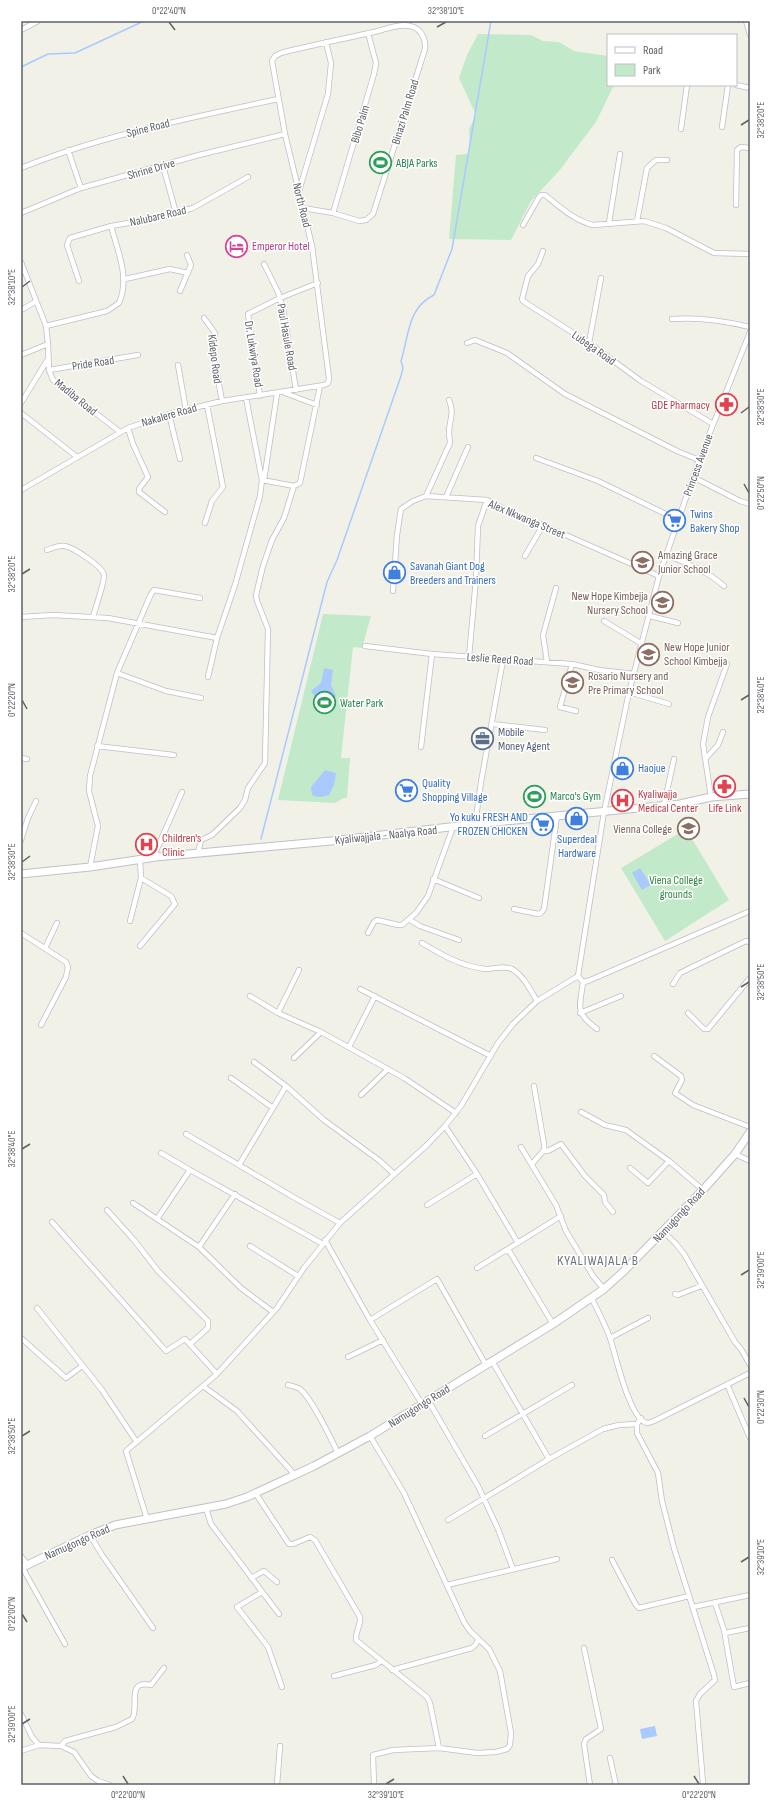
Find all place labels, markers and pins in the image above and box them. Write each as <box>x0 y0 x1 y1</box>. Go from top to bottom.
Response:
sports icon: ABJA Parks <box>367 150 393 176</box>
place label: ABJA Parks <box>395 156 438 171</box>
hotel icon: Emperor Hotel <box>224 233 250 259</box>
place label: Emperor Hotel <box>252 239 310 254</box>
pharmacy icon: GDE Pharmacy <box>713 392 739 418</box>
place label: GDE Pharmacy <box>651 398 710 413</box>
place label: Twins Bakery Shop <box>690 507 740 536</box>
supermarket icon: Twins Bakery Shop <box>661 508 687 534</box>
place label: Amazing Grace Junior School <box>657 548 718 577</box>
school or university icon: Amazing Grace Junior School <box>630 549 656 575</box>
place label: Savanah Giant Dog Breeders and Trainers <box>410 559 496 588</box>
shop icon: Savanah Giant Dog Breeders and Trainers <box>382 560 408 586</box>
place label: New Hope Kimbejja Nursery School <box>572 589 648 618</box>
school or university icon: New Hope Kimbejja Nursery School <box>650 590 676 616</box>
place label: New Hope Junior School Kimbejja <box>664 640 730 669</box>
school or university icon: New Hope Junior School Kimbejja <box>636 641 662 667</box>
place label: Rosario Nursery and Pre Primary School <box>588 669 668 698</box>
school or university icon: Rosario Nursery and Pre Primary School <box>560 670 586 696</box>
sports icon: Water Park <box>311 690 337 716</box>
place label: Water Park <box>340 696 384 711</box>
place label: Mobile Money Agent <box>498 725 551 754</box>
office icon: Mobile Money Agent <box>470 726 496 752</box>
shop icon: Haojue <box>610 755 636 781</box>
place label: Haojue <box>638 761 666 776</box>
pharmacy icon: Life Link <box>712 774 738 800</box>
place label: Quality Shopping Village <box>422 776 488 805</box>
supermarket icon: Quality Shopping Village <box>394 777 420 803</box>
sports icon: Marco's Gym <box>521 783 547 809</box>
place label: Kyaliwajja Medical Center <box>638 787 699 816</box>
hospital icon: Kyaliwajja Medical Center <box>610 788 636 814</box>
place label: Marco's Gym <box>550 789 601 804</box>
place label: Life Link <box>708 801 742 816</box>
shop icon: Superdeal Hardware <box>564 805 590 831</box>
place label: Yo kuku FRESH AND FROZEN CHICKEN <box>450 810 528 839</box>
supermarket icon: Yo kuku FRESH AND FROZEN CHICKEN <box>530 811 556 837</box>
school or university icon: Vienna College <box>675 816 701 842</box>
place label: Vienna College <box>613 822 672 837</box>
place label: Children's Clinic <box>162 831 201 860</box>
hospital icon: Children's Clinic <box>133 832 159 858</box>
place label: Superdeal Hardware <box>557 832 597 861</box>

